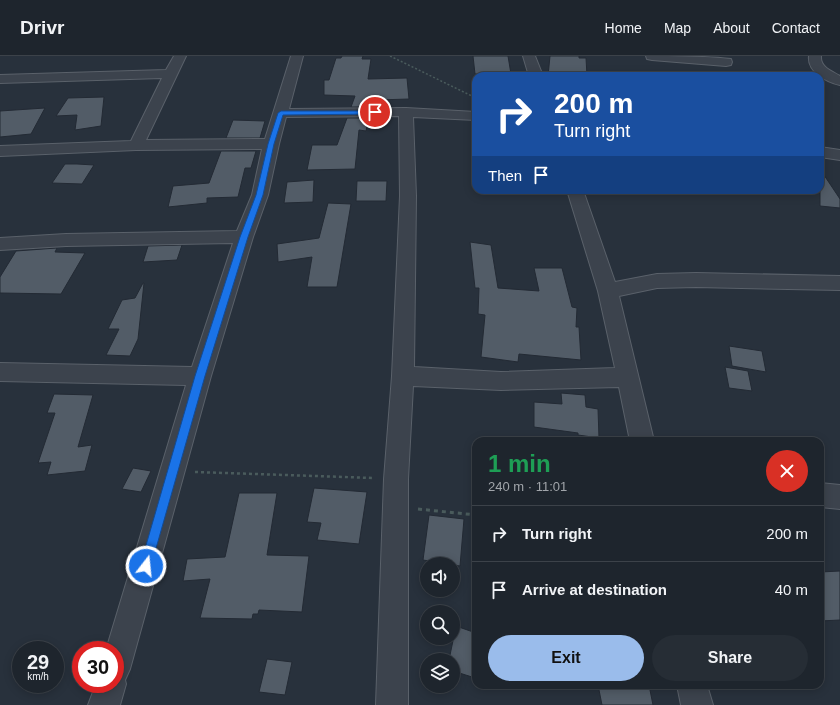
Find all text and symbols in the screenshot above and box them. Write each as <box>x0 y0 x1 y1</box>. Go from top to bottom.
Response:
text: Drivr <box>20 17 64 38</box>
text: Home <box>605 20 642 36</box>
text: Map <box>664 20 691 36</box>
text: About <box>713 20 750 36</box>
text: Contact <box>772 20 820 36</box>
icon: right <box>488 88 540 140</box>
text: 200 m <box>554 88 633 119</box>
pin <box>358 95 392 129</box>
icon: arrive <box>364 101 386 123</box>
text: Turn right <box>554 121 630 141</box>
icon: arrive <box>530 164 552 186</box>
text: Then <box>488 167 522 184</box>
text: 1 min <box>488 450 551 477</box>
button: close <box>766 450 808 492</box>
text: 240 m · 11:01 <box>488 479 567 494</box>
icon: right <box>488 523 510 545</box>
text: Turn right <box>522 525 592 542</box>
text: 200 m <box>766 525 808 542</box>
position arrow <box>125 545 167 587</box>
map controls <box>420 557 460 693</box>
button: sound <box>420 557 460 597</box>
icon: arrive <box>488 579 510 601</box>
text: Arrive at destination <box>522 581 667 598</box>
text: 40 m <box>775 581 808 598</box>
button: search <box>420 605 460 645</box>
button: Exit <box>488 635 644 681</box>
button: Share <box>652 635 808 681</box>
speed limit sign: 30 <box>72 641 124 693</box>
text: 29 <box>27 651 49 673</box>
button: layers <box>420 653 460 693</box>
text: km/h <box>27 671 49 682</box>

